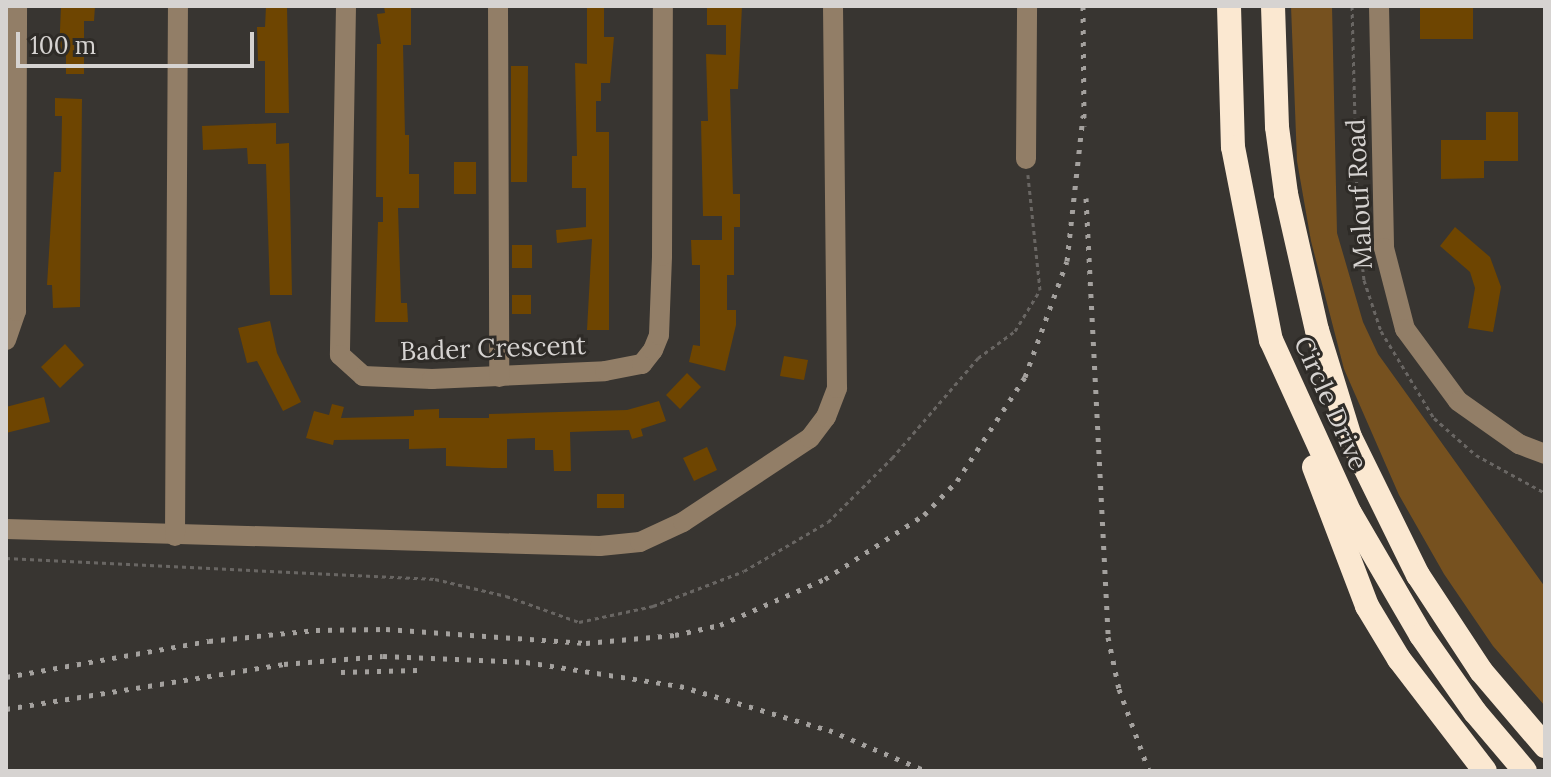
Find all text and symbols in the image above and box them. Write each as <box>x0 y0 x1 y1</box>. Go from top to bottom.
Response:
scale bar <box>20 16 258 66</box>
text: 100 m <box>30 30 96 61</box>
street label: Malouf Road <box>1339 118 1379 270</box>
street label: Bader Crescent <box>399 329 587 367</box>
street label: Circle Drive <box>1288 331 1374 475</box>

